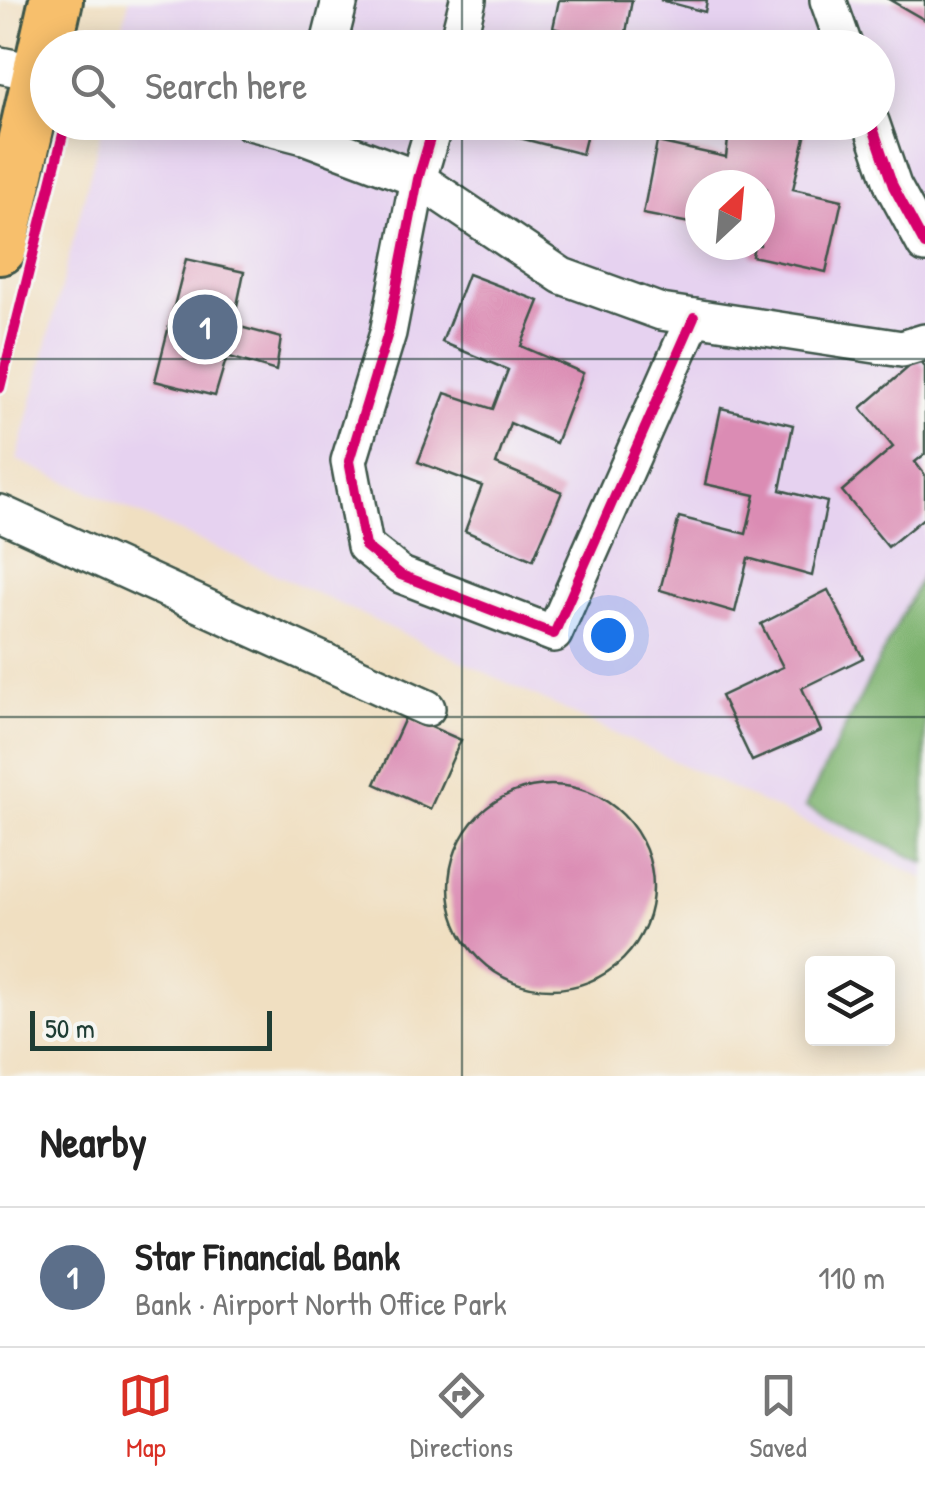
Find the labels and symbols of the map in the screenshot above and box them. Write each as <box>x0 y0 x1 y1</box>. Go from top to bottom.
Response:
north arrow <box>685 170 775 260</box>
pin: 1 <box>172 290 238 364</box>
your location <box>583 610 634 661</box>
scale bar <box>30 1006 272 1050</box>

